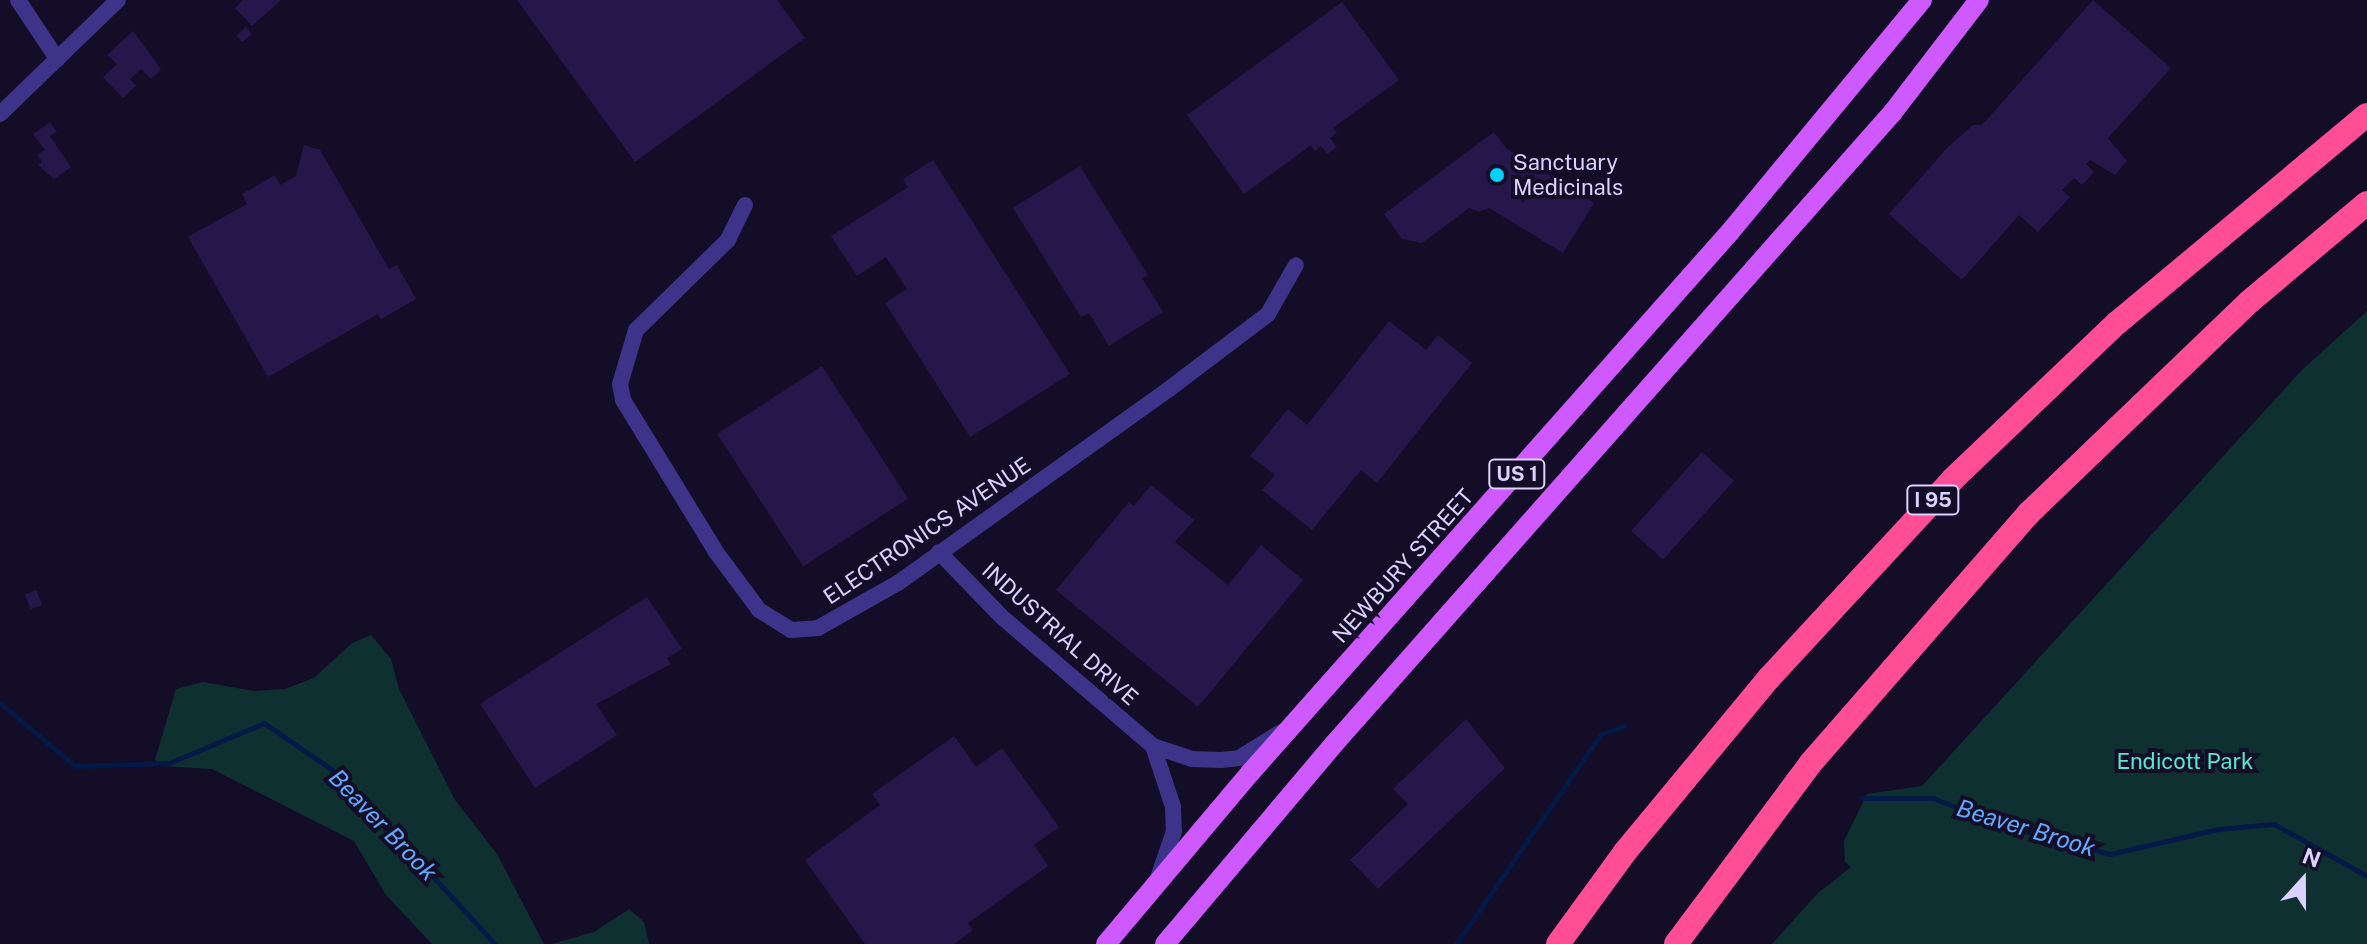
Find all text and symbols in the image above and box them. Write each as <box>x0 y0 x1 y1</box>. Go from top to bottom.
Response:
place label: Sanctuary Medicinals <box>1513 149 1623 200</box>
marker: Sanctuary Medicinals <box>1488 166 1506 184</box>
street label: ELECTRONICS AVENUE <box>818 452 1036 610</box>
road number: US 1 <box>1487 458 1547 490</box>
street label: NEWBURY STREET <box>1327 484 1479 648</box>
road number: I 95 <box>1905 484 1961 516</box>
street label: INDUSTRIAL DRIVE <box>977 557 1143 711</box>
park label: Endicott Park <box>2117 749 2253 775</box>
water label: Beaver Brook <box>323 763 443 887</box>
water label: Beaver Brook <box>1953 793 2099 863</box>
north arrow <box>2263 840 2343 920</box>
text: N <box>2299 842 2324 873</box>

